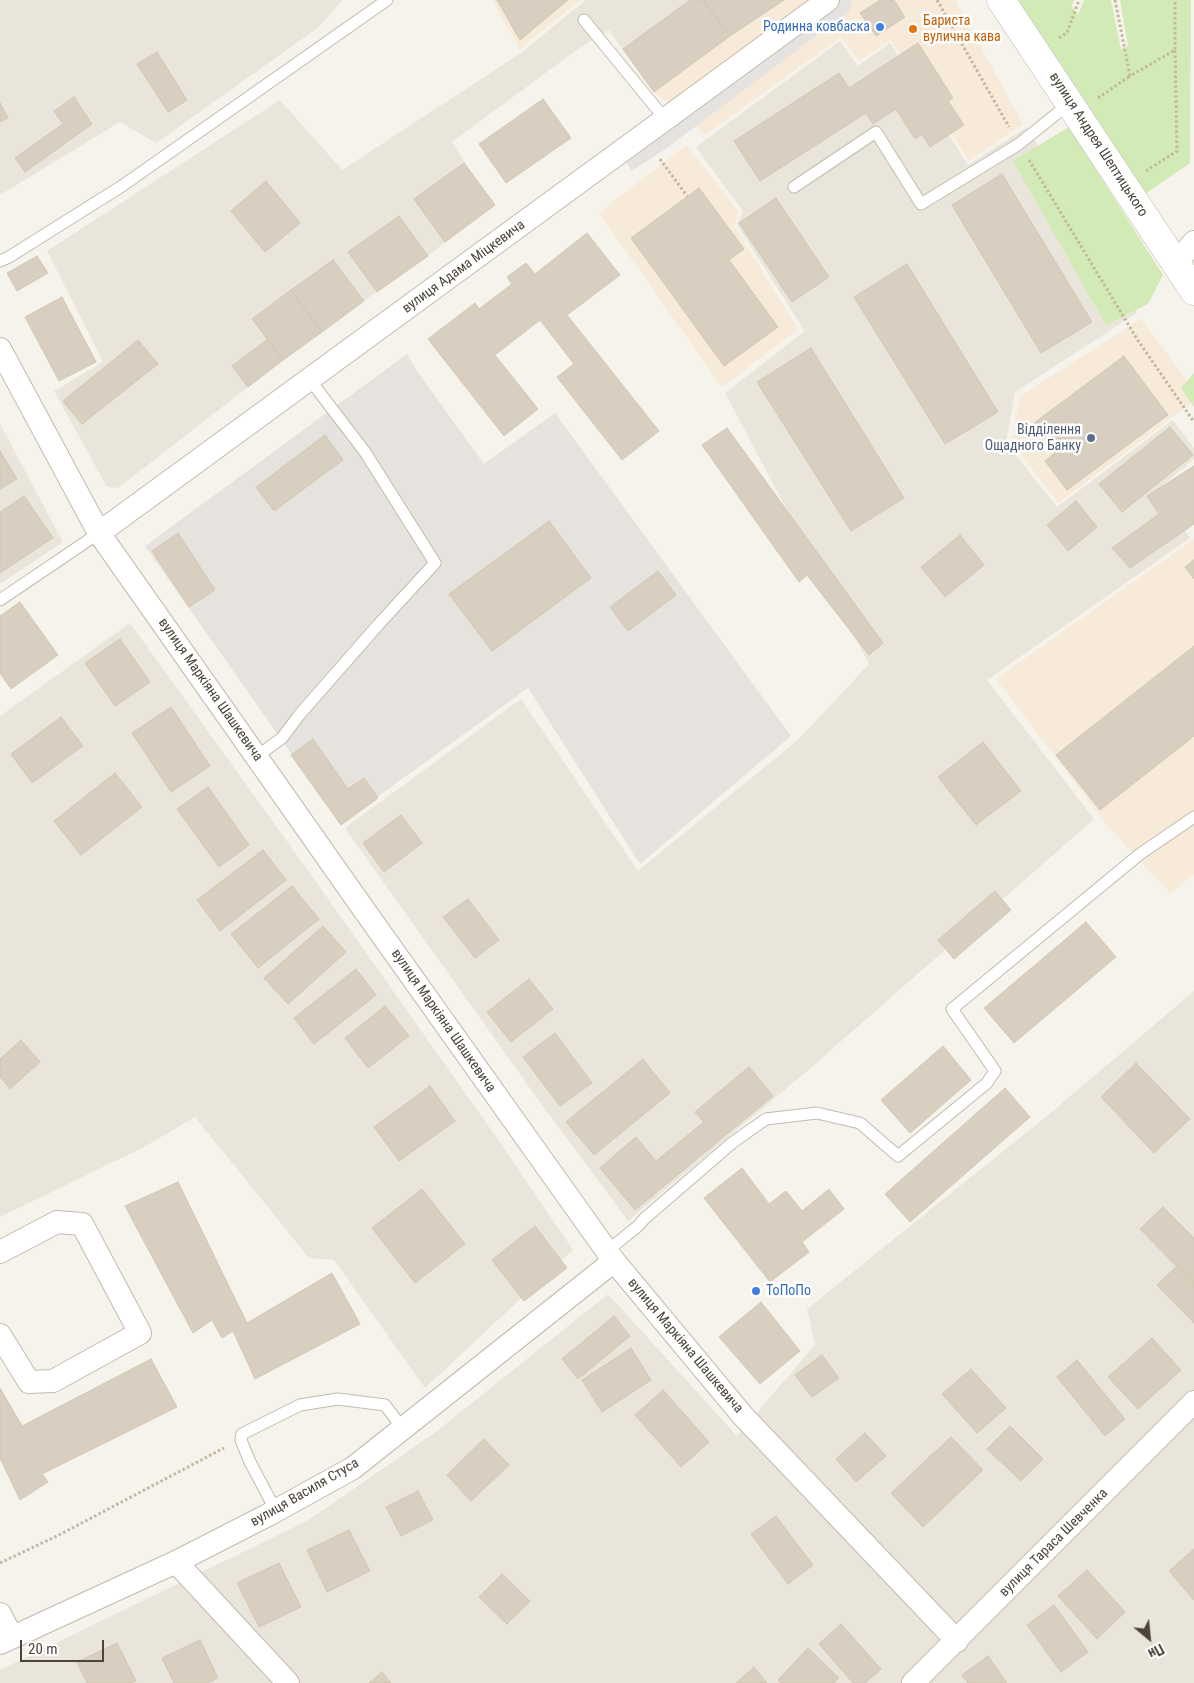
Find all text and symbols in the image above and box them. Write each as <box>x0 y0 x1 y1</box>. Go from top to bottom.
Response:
place label: Бариста вулична кава <box>923 13 1001 46</box>
place label: Родинна ковбаска <box>763 19 870 35</box>
marker: Родинна ковбаска <box>874 21 886 33</box>
marker: Бариста вулична кава <box>907 23 919 35</box>
street label: вулиця Андрея Шептицького <box>1045 70 1151 220</box>
street label: вулиця Адама Міцкевича <box>399 217 529 317</box>
place label: Відділення Ощадного Банку <box>985 422 1081 454</box>
marker: Відділення Ощадного Банку <box>1085 432 1097 444</box>
street label: вулиця Маркіяна Шашкевича <box>154 615 266 765</box>
street label: вулиця Маркіяна Шашкевича <box>387 946 499 1096</box>
street label: вулиця Маркіяна Шашкевича <box>624 1275 746 1417</box>
place label: ТоПоПо <box>766 1283 811 1299</box>
marker: ТоПоПо <box>750 1285 762 1297</box>
street label: вулиця Василя Стуса <box>248 1455 362 1531</box>
street label: вулиця Тараса Шевченка <box>996 1485 1112 1601</box>
north arrow <box>1124 1613 1174 1663</box>
scale bar <box>22 1630 106 1662</box>
text: 20 m <box>28 1640 58 1658</box>
text: Пн <box>1145 1641 1167 1662</box>

